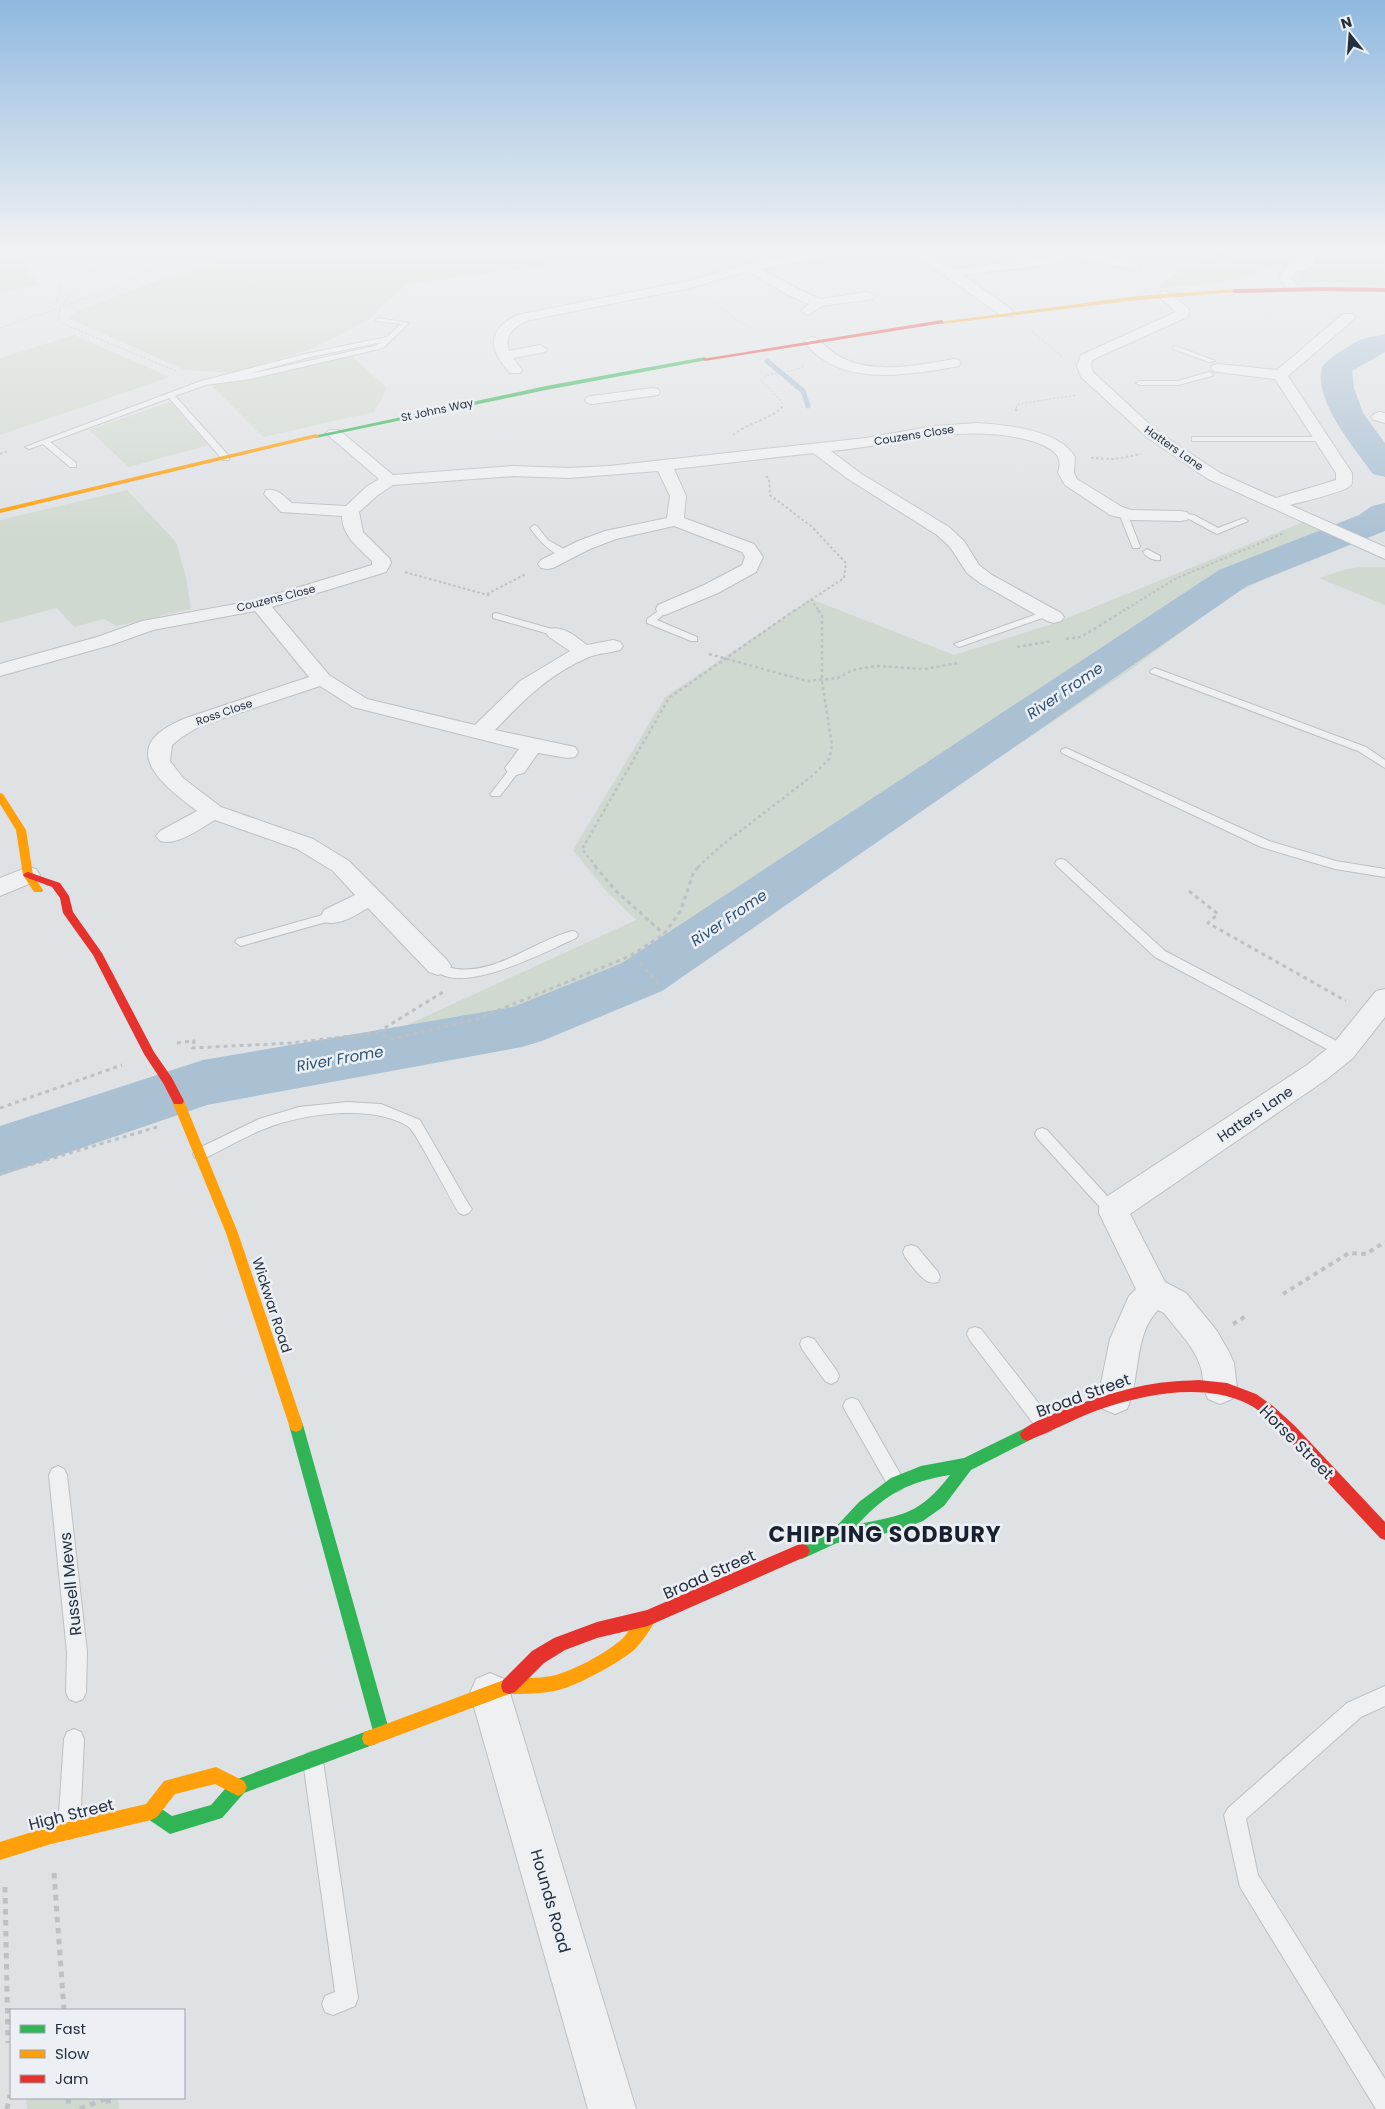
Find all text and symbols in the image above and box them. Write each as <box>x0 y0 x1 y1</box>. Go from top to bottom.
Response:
north arrow <box>1325 10 1375 60</box>
text: N <box>1338 11 1354 34</box>
street label: St Johns Way <box>399 394 475 425</box>
street label: Couzens Close <box>873 421 955 449</box>
street label: Hatters Lane <box>1141 422 1207 474</box>
street label: Couzens Close <box>235 580 317 616</box>
water label: River Frome <box>1022 657 1107 724</box>
street label: Ross Close <box>194 695 255 729</box>
water label: River Frome <box>686 884 771 951</box>
water label: River Frome <box>295 1041 385 1076</box>
street label: Hatters Lane <box>1213 1081 1297 1147</box>
street label: Wickwar Road <box>247 1255 297 1355</box>
street label: Broad Street <box>1033 1368 1134 1423</box>
street label: Horse Street <box>1254 1400 1339 1485</box>
district label: CHIPPING SODBURY <box>768 1519 1002 1550</box>
street label: Russell Mews <box>54 1531 87 1637</box>
street label: Broad Street <box>659 1544 759 1605</box>
street label: High Street <box>26 1793 116 1836</box>
street label: Hounds Road <box>525 1847 576 1956</box>
legend <box>10 2009 185 2099</box>
text: Fast <box>55 2018 86 2039</box>
text: Slow <box>55 2043 90 2064</box>
text: Jam <box>55 2068 89 2089</box>

